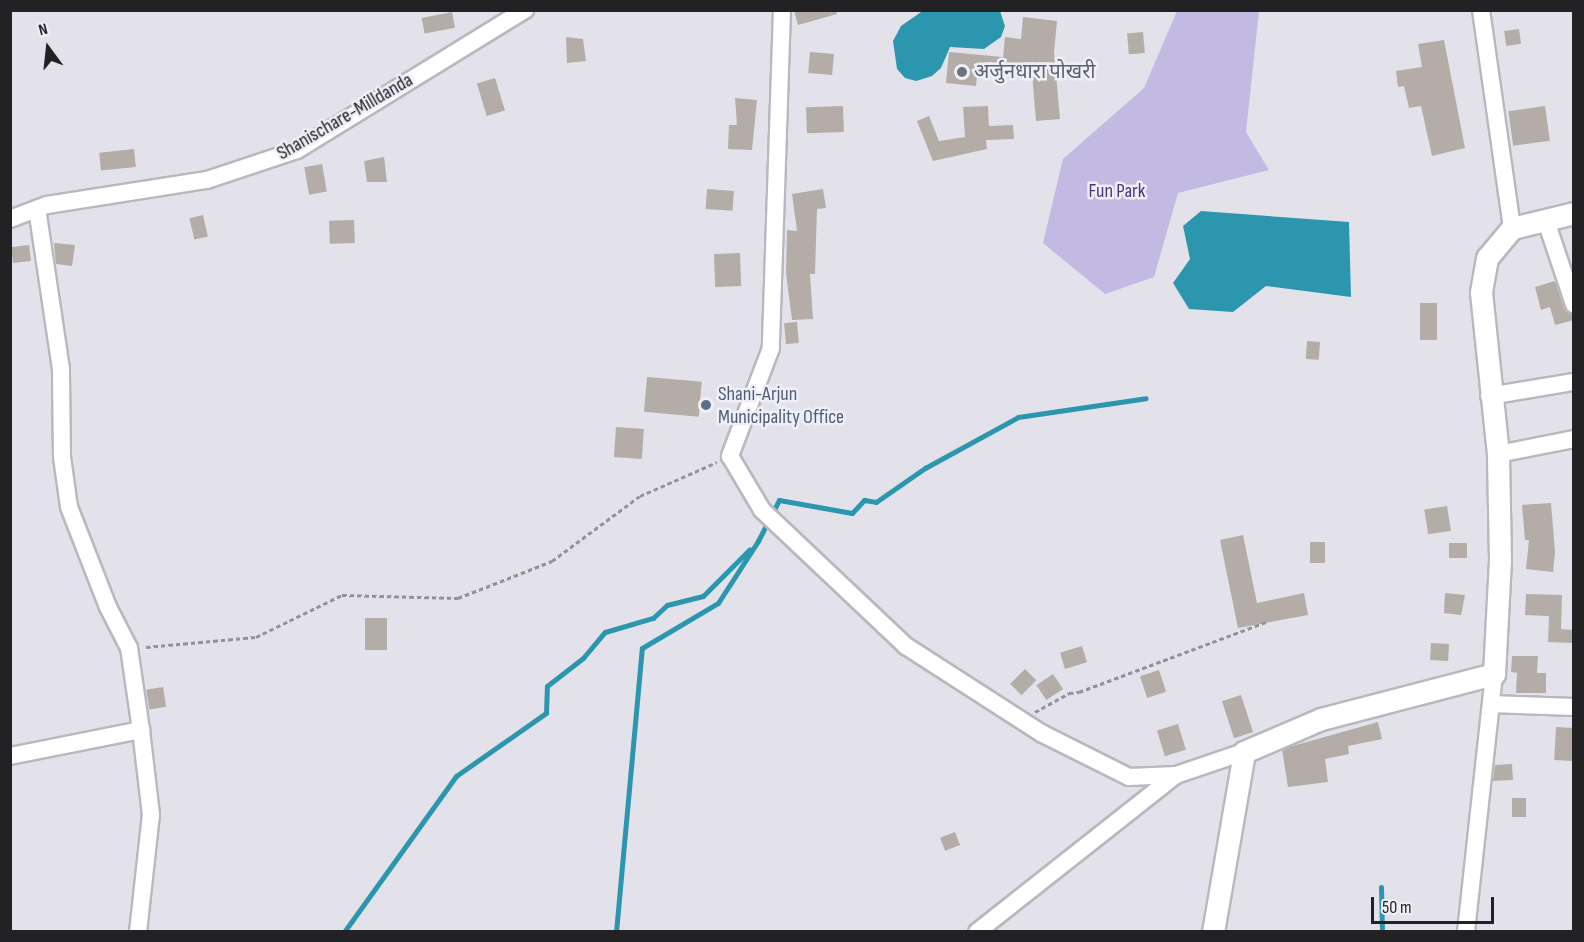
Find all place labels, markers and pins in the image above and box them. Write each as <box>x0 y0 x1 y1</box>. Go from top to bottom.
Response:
place label: अर्जुनधारा पोखरी <box>974 60 1095 84</box>
marker: अर्जुनधारा पोखरी <box>955 65 969 79</box>
place label: Shani-Arjun Municipality Office <box>718 382 844 429</box>
marker: Shani-Arjun Municipality Office <box>699 398 713 412</box>

